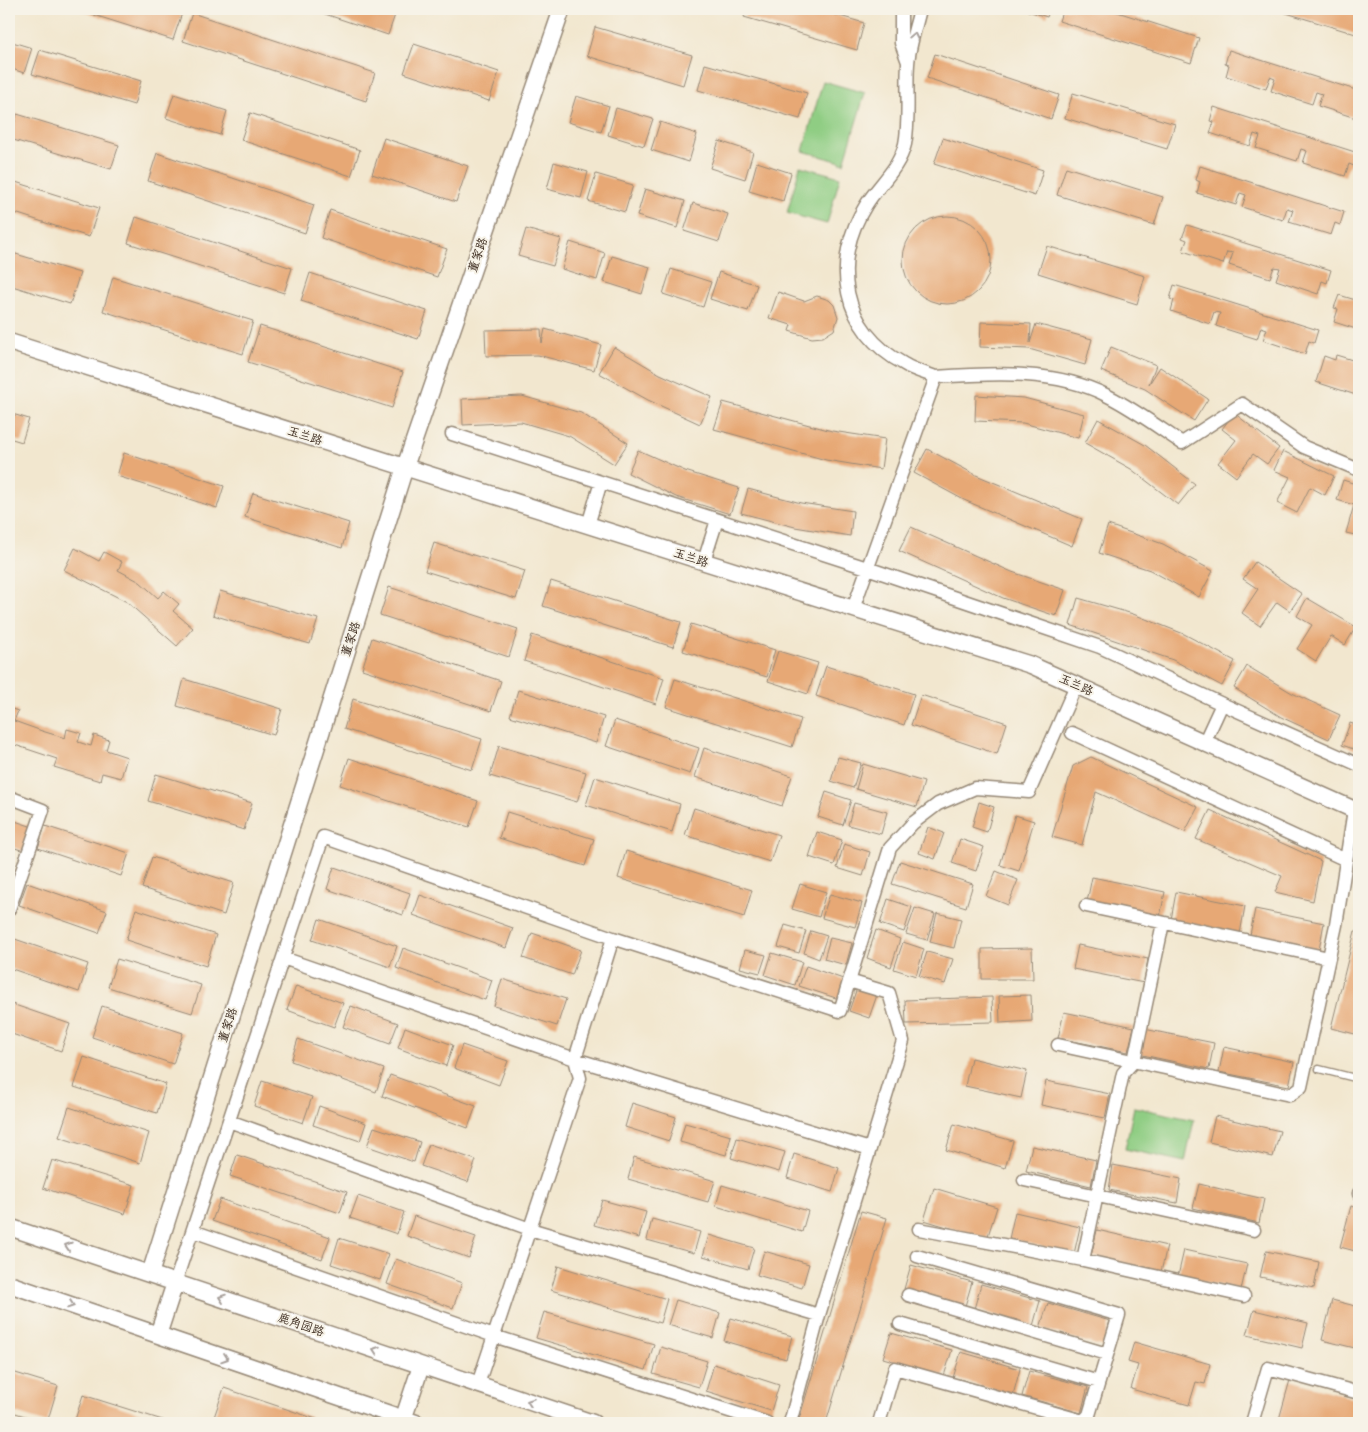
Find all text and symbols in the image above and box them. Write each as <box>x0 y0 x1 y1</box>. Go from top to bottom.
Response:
one-way arrow <box>908 31 919 40</box>
street label: 董家路 <box>463 235 493 275</box>
street label: 玉兰路 <box>285 421 325 451</box>
street label: 玉兰路 <box>671 543 711 573</box>
street label: 董家路 <box>336 619 366 659</box>
street label: 玉兰路 <box>1056 669 1096 701</box>
street label: 董家路 <box>213 1005 243 1045</box>
one-way arrow <box>65 1242 73 1252</box>
one-way arrow <box>219 1294 227 1304</box>
one-way arrow <box>67 1300 75 1310</box>
street label: 鹿角园路 <box>275 1308 327 1342</box>
one-way arrow <box>373 1346 381 1356</box>
one-way arrow <box>221 1352 229 1362</box>
one-way arrow <box>527 1398 535 1408</box>

